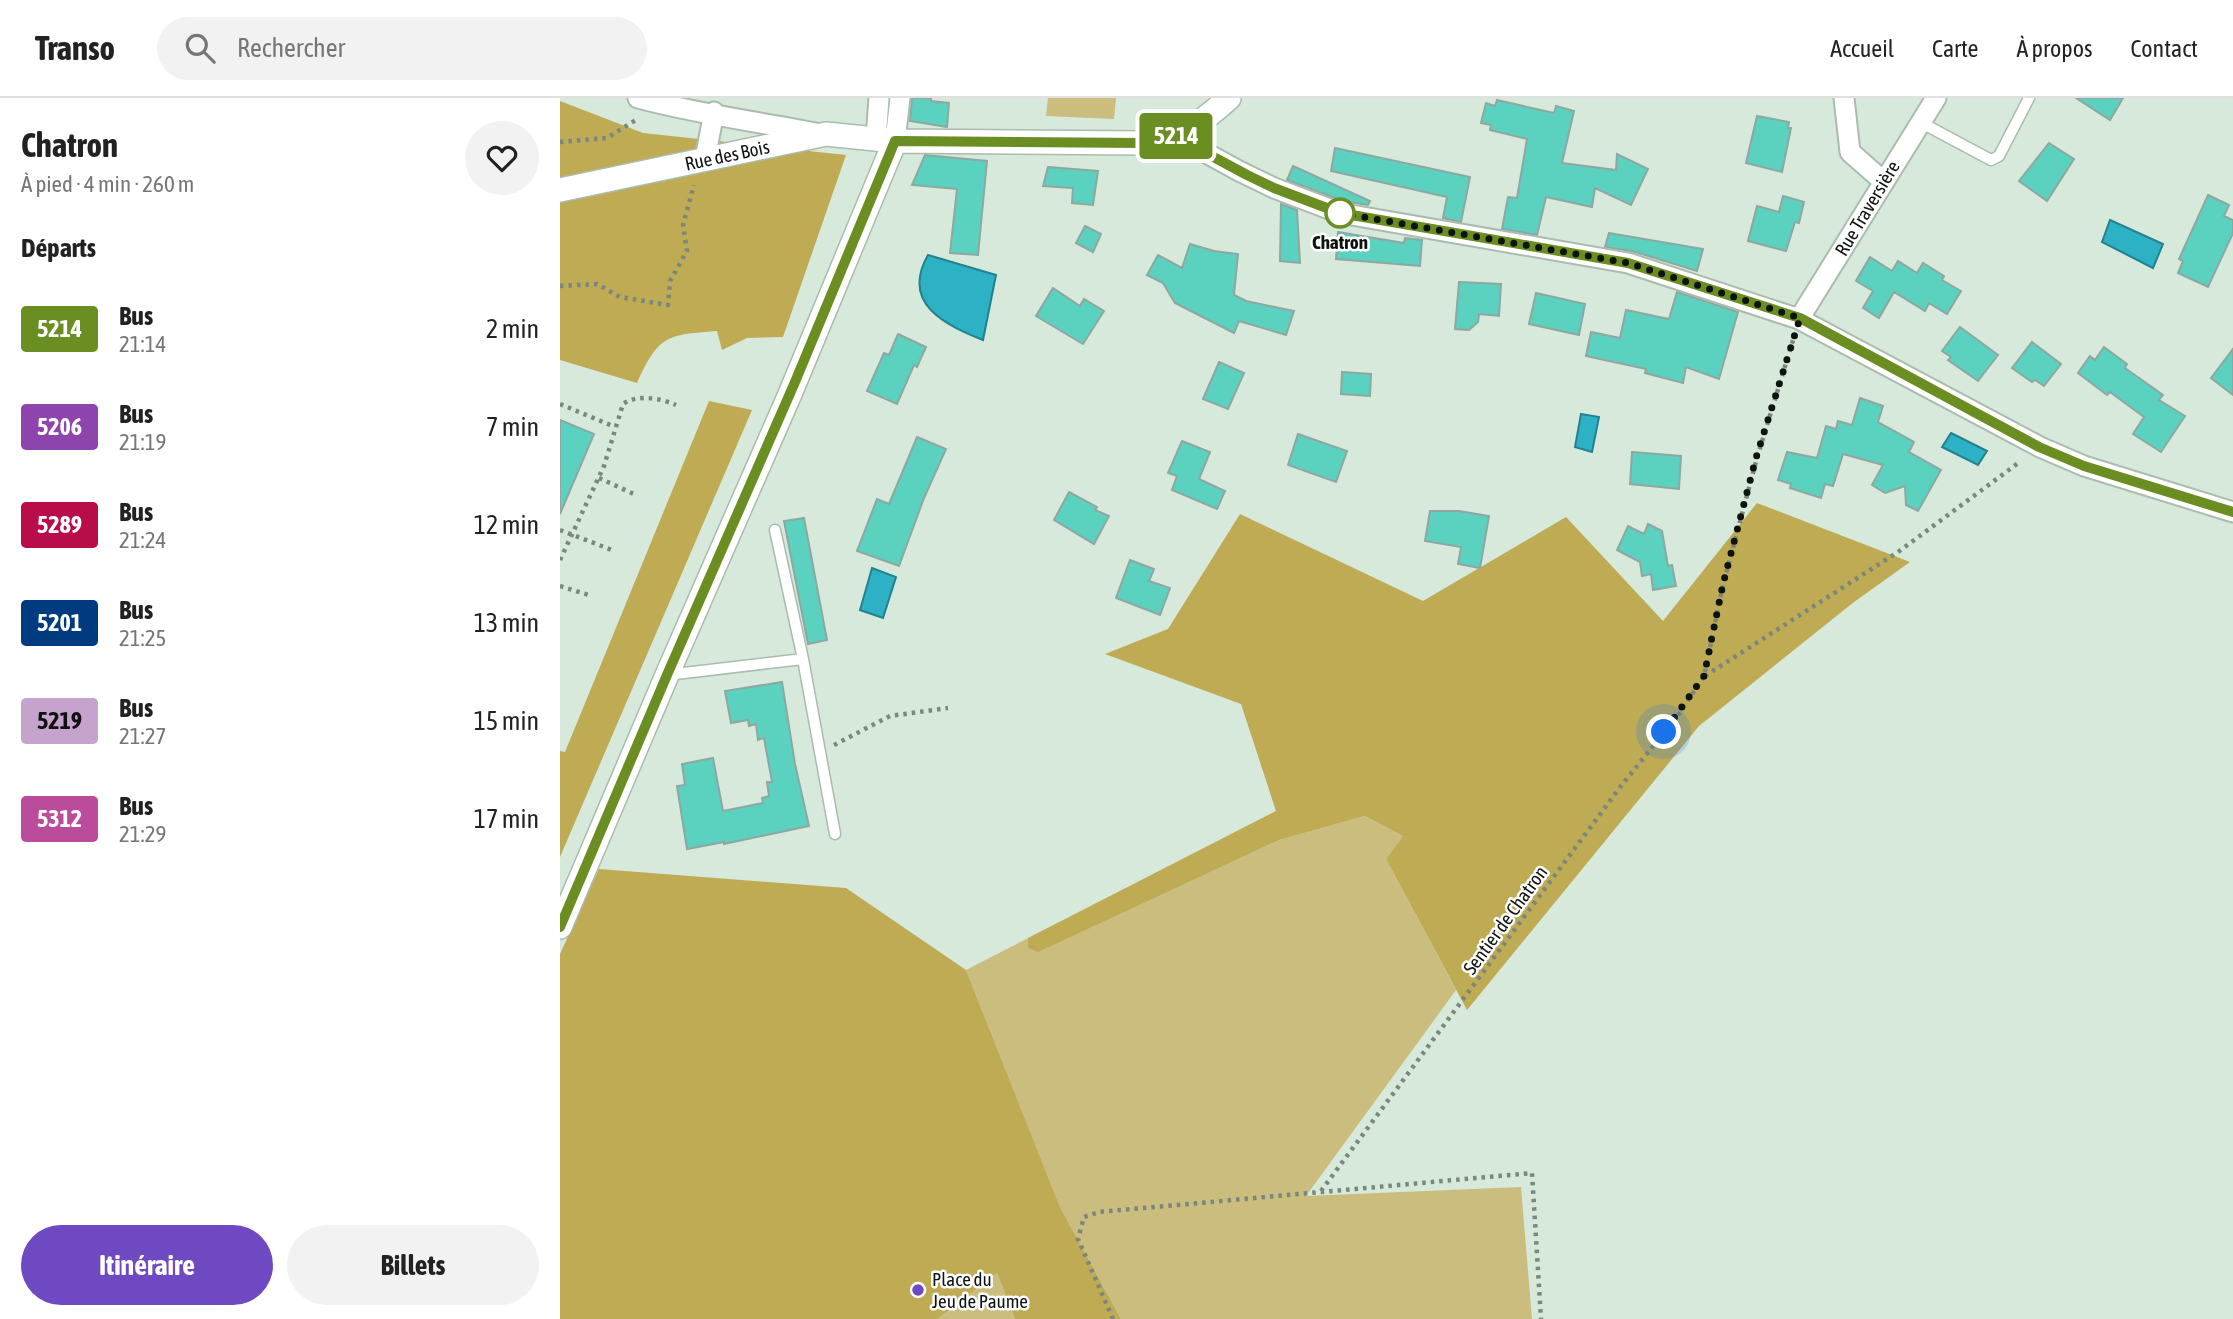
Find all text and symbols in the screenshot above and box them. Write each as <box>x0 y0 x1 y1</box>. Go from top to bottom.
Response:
search box <box>157 17 647 80</box>
text: Transo <box>35 29 115 67</box>
icon: search <box>181 29 219 67</box>
text: Rechercher <box>237 33 345 63</box>
text: Accueil <box>1830 35 1894 62</box>
text: Carte <box>1932 35 1978 62</box>
text: À propos <box>2016 35 2092 62</box>
text: Contact <box>2130 35 2198 62</box>
line badge: 5214 <box>1127 113 1225 159</box>
button: heart <box>465 121 539 195</box>
text: 5214 <box>1153 122 1199 149</box>
text: Chatron <box>21 126 118 164</box>
street label: Rue des Bois <box>683 135 772 175</box>
street label: Rue Traversière <box>1830 156 1904 260</box>
text: À pied · 4 min · 260 m <box>21 171 194 197</box>
marker: Chatron <box>1325 198 1355 228</box>
place label: Chatron <box>1312 231 1368 253</box>
text: Départs <box>21 233 96 263</box>
text: Bus <box>119 301 153 331</box>
text: 2 min <box>486 314 539 344</box>
text: 5214 <box>37 315 82 342</box>
text: 21:14 <box>119 331 166 357</box>
text: Bus <box>119 399 153 429</box>
text: 7 min <box>486 412 539 442</box>
text: 5206 <box>37 413 82 440</box>
text: 21:19 <box>119 429 166 455</box>
text: Bus <box>119 497 153 527</box>
text: 12 min <box>474 510 539 540</box>
text: 5289 <box>37 511 82 538</box>
text: 21:24 <box>119 527 166 553</box>
text: Bus <box>119 595 153 625</box>
text: 13 min <box>474 608 539 638</box>
text: 5201 <box>37 609 82 636</box>
text: 21:25 <box>119 625 166 651</box>
text: Bus <box>119 693 153 723</box>
text: 15 min <box>474 706 539 736</box>
text: 5219 <box>37 707 82 734</box>
your location <box>1646 714 1681 749</box>
text: 21:27 <box>119 723 166 749</box>
text: Bus <box>119 791 153 821</box>
text: 17 min <box>474 804 539 834</box>
text: 5312 <box>37 805 82 832</box>
text: 21:29 <box>119 821 166 847</box>
street label: Sentier de Chatron <box>1458 862 1552 978</box>
button: Itinéraire <box>21 1225 273 1305</box>
button: Billets <box>287 1225 539 1305</box>
place label: Place du Jeu de Paume <box>932 1268 1028 1312</box>
marker: Place du Jeu de Paume <box>910 1282 926 1298</box>

